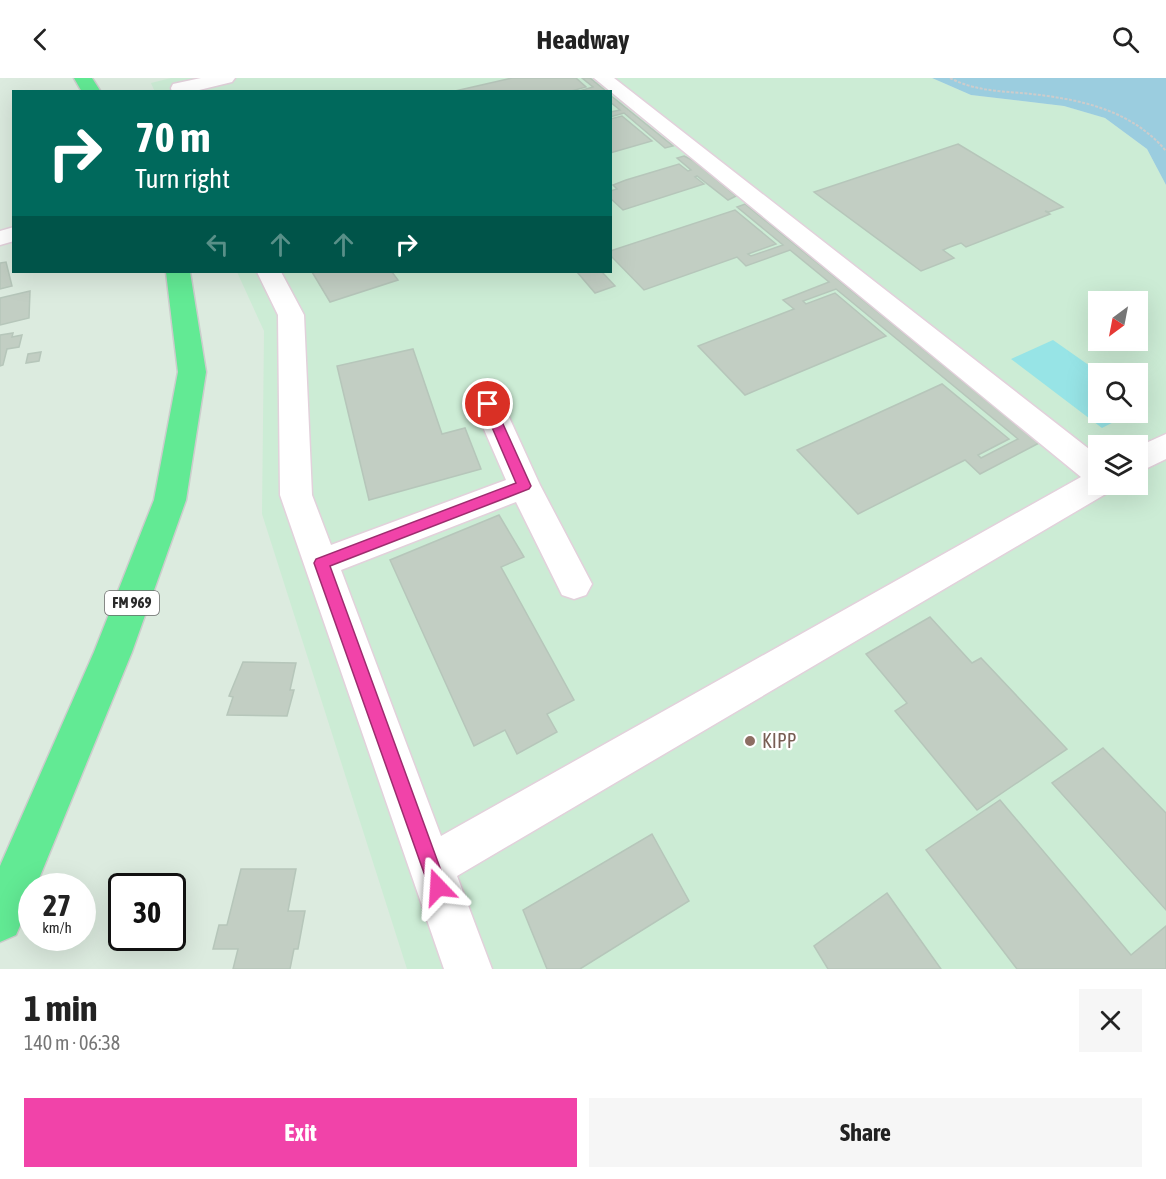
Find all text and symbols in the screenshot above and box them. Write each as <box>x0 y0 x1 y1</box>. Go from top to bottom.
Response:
icon: back <box>24 23 57 56</box>
icon: search <box>1109 23 1142 56</box>
text: Headway <box>537 24 629 55</box>
text: 70 m <box>135 113 210 161</box>
icon: right <box>36 114 114 192</box>
text: Turn right <box>135 163 230 194</box>
icon: left <box>201 228 234 261</box>
icon: ahead <box>264 228 297 261</box>
icon: ahead <box>327 228 360 261</box>
icon: right <box>390 228 423 261</box>
north arrow <box>1088 291 1148 351</box>
map controls <box>1088 291 1148 495</box>
button: search <box>1088 363 1148 423</box>
pin <box>462 378 513 429</box>
icon: arrive <box>471 387 504 420</box>
button: layers <box>1088 435 1148 495</box>
road number: FM 969 <box>105 591 159 615</box>
place label: KIPP <box>762 729 797 752</box>
marker: KIPP <box>743 734 757 748</box>
position arrow <box>406 855 470 919</box>
speed limit sign: 30 <box>108 873 186 951</box>
text: 27 <box>43 888 71 922</box>
text: km/h <box>42 919 72 936</box>
text: 1 min <box>24 987 98 1029</box>
button: close <box>1079 989 1142 1052</box>
text: 140 m · 06:38 <box>24 1031 120 1054</box>
button: Exit <box>24 1098 577 1167</box>
button: Share <box>589 1098 1142 1167</box>

